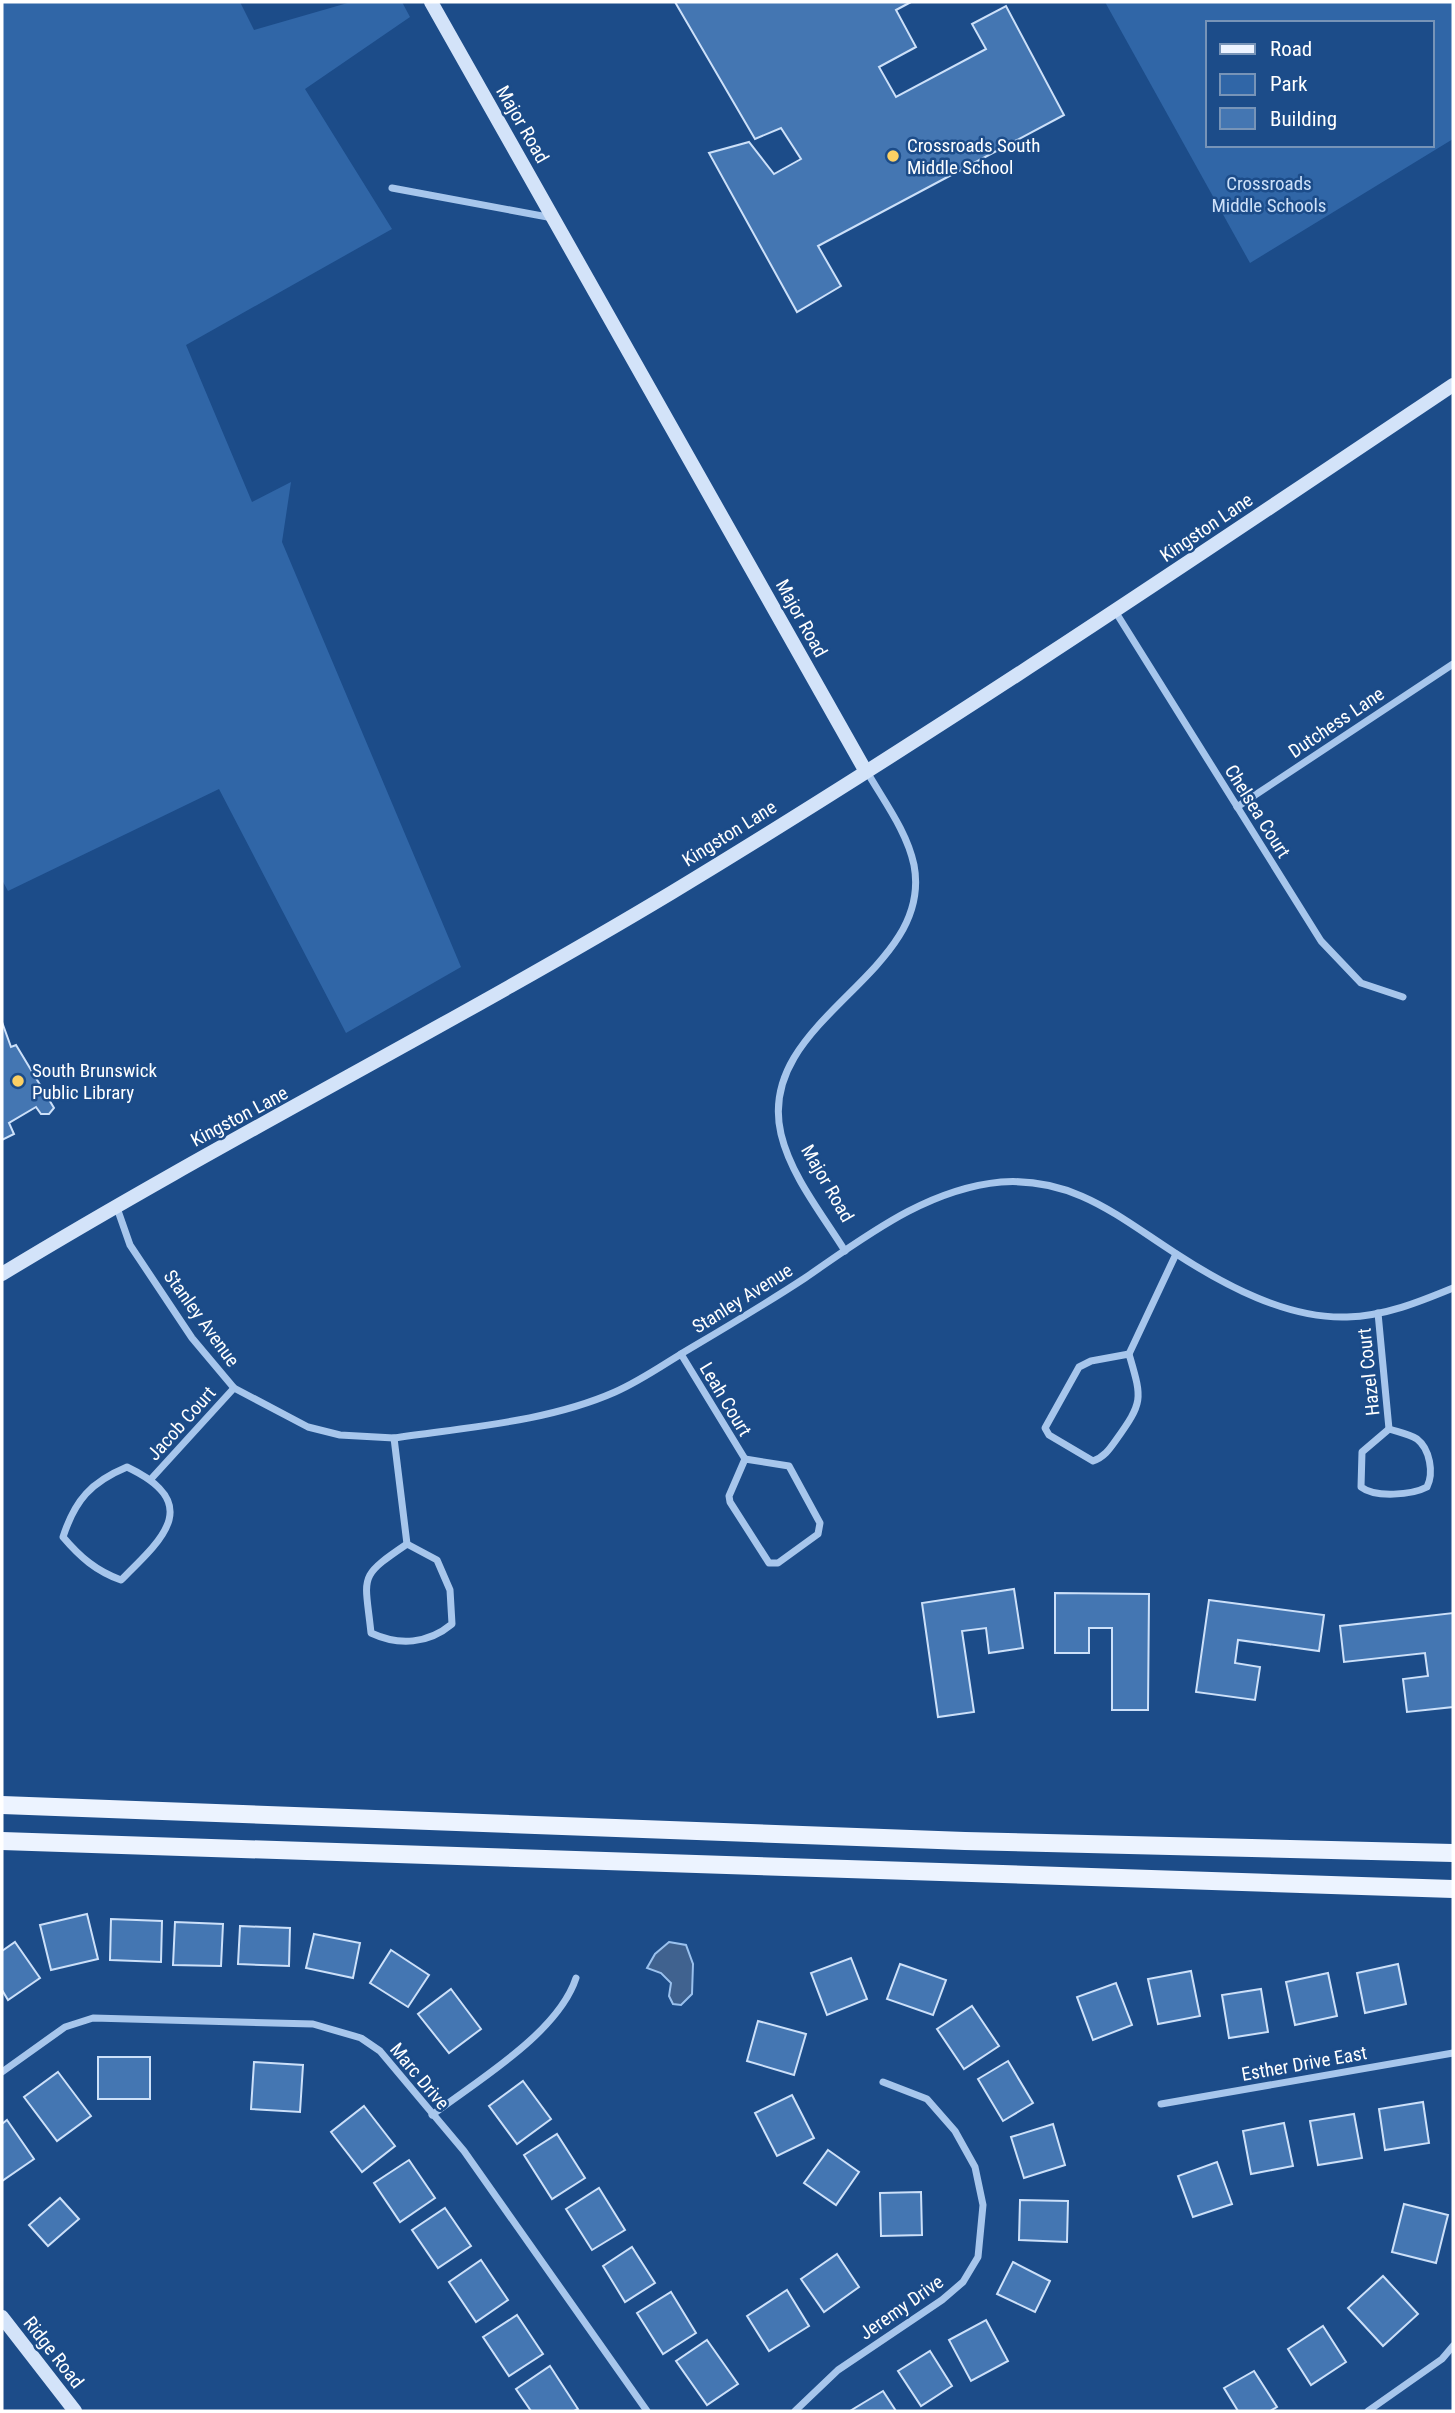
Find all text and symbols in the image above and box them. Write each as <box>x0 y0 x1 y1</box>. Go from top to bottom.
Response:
legend <box>1206 21 1434 147</box>
text: Road <box>1270 37 1312 61</box>
text: Park <box>1270 72 1308 96</box>
street label: Major Road <box>491 81 554 167</box>
text: Building <box>1270 107 1337 131</box>
place label: Crossroads South Middle School <box>907 134 1040 179</box>
marker: Crossroads South Middle School <box>885 148 901 164</box>
park label: Crossroads Middle Schools <box>1211 172 1327 217</box>
street label: Kingston Lane <box>1156 488 1257 567</box>
street label: Major Road <box>771 575 832 661</box>
street label: Dutchess Lane <box>1284 682 1389 763</box>
street label: Chelsea Court <box>1220 760 1295 862</box>
street label: Kingston Lane <box>678 795 781 871</box>
place label: South Brunswick Public Library <box>32 1059 157 1104</box>
marker: South Brunswick Public Library <box>10 1073 26 1089</box>
street label: Kingston Lane <box>187 1081 292 1152</box>
street label: Major Road <box>796 1140 859 1226</box>
street label: Stanley Avenue <box>688 1258 797 1338</box>
street label: Stanley Avenue <box>159 1265 244 1371</box>
street label: Hazel Court <box>1352 1327 1385 1417</box>
street label: Leah Court <box>695 1358 757 1440</box>
street label: Jacob Court <box>142 1382 221 1465</box>
street label: Marc Drive <box>385 2038 454 2114</box>
street label: Esther Drive East <box>1240 2041 1369 2086</box>
street label: Jeremy Drive <box>855 2270 948 2345</box>
street label: Ridge Road <box>18 2312 89 2393</box>

